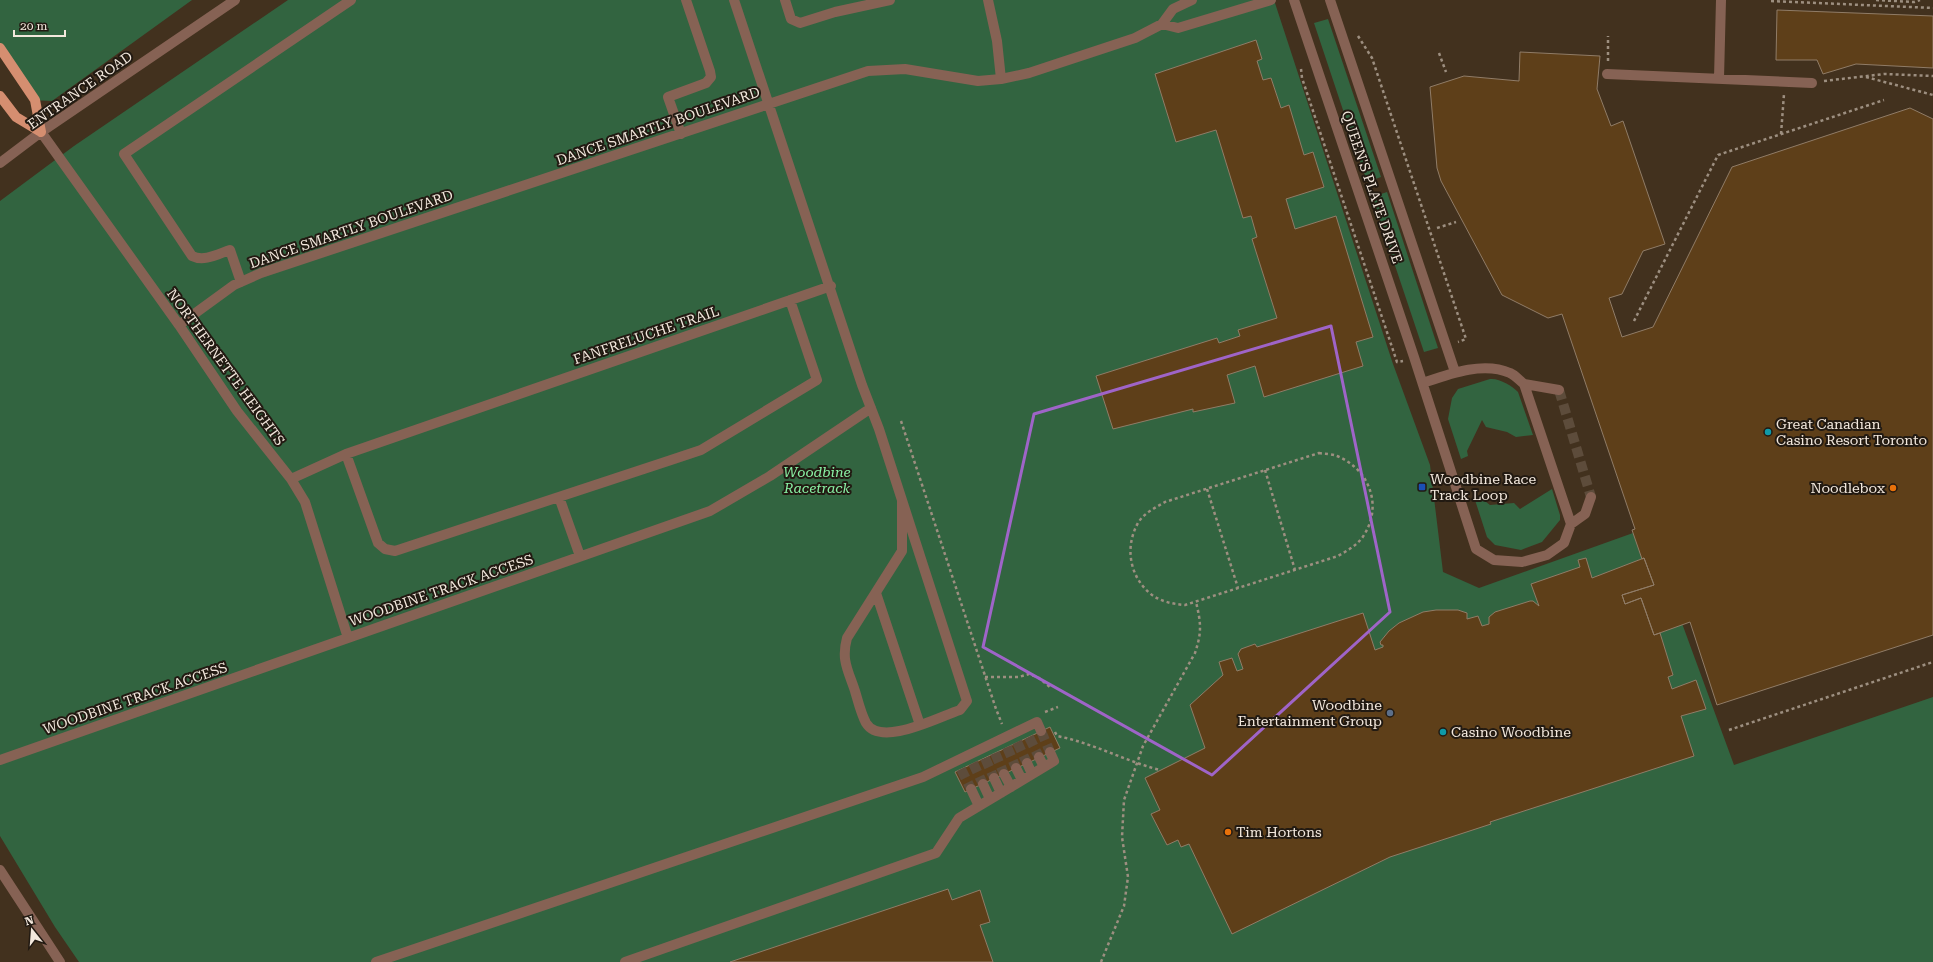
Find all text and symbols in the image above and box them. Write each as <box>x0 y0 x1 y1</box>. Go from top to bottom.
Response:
scale bar <box>14 12 65 38</box>
text: 20 m <box>20 19 47 33</box>
street label: ENTRANCE ROAD <box>25 48 136 132</box>
street label: DANCE SMARTLY BOULEVARD <box>554 83 762 168</box>
street label: QUEEN'S PLATE DRIVE <box>1338 109 1406 265</box>
street label: DANCE SMARTLY BOULEVARD <box>247 186 455 271</box>
street label: NORTHERNETTE HEIGHTS <box>164 286 288 449</box>
street label: FANFRELUCHE TRAIL <box>571 302 721 367</box>
place label: Great Canadian Casino Resort Toronto <box>1776 416 1927 448</box>
marker: Great Canadian Casino Resort Toronto <box>1763 427 1773 437</box>
park label: Woodbine Racetrack <box>783 464 851 496</box>
place label: Woodbine Race Track Loop <box>1430 471 1536 503</box>
place label: Noodlebox <box>1810 480 1885 496</box>
marker: Woodbine Race Track Loop <box>1417 482 1427 492</box>
marker: Noodlebox <box>1888 483 1898 493</box>
street label: WOODBINE TRACK ACCESS <box>347 551 535 629</box>
street label: WOODBINE TRACK ACCESS <box>41 659 229 737</box>
place label: Woodbine Entertainment Group <box>1238 697 1382 729</box>
marker: Woodbine Entertainment Group <box>1385 708 1395 718</box>
place label: Casino Woodbine <box>1451 724 1571 740</box>
marker: Casino Woodbine <box>1438 727 1448 737</box>
place label: Tim Hortons <box>1236 824 1322 840</box>
marker: Tim Hortons <box>1223 827 1233 837</box>
north arrow <box>12 910 52 950</box>
text: N <box>23 913 36 928</box>

